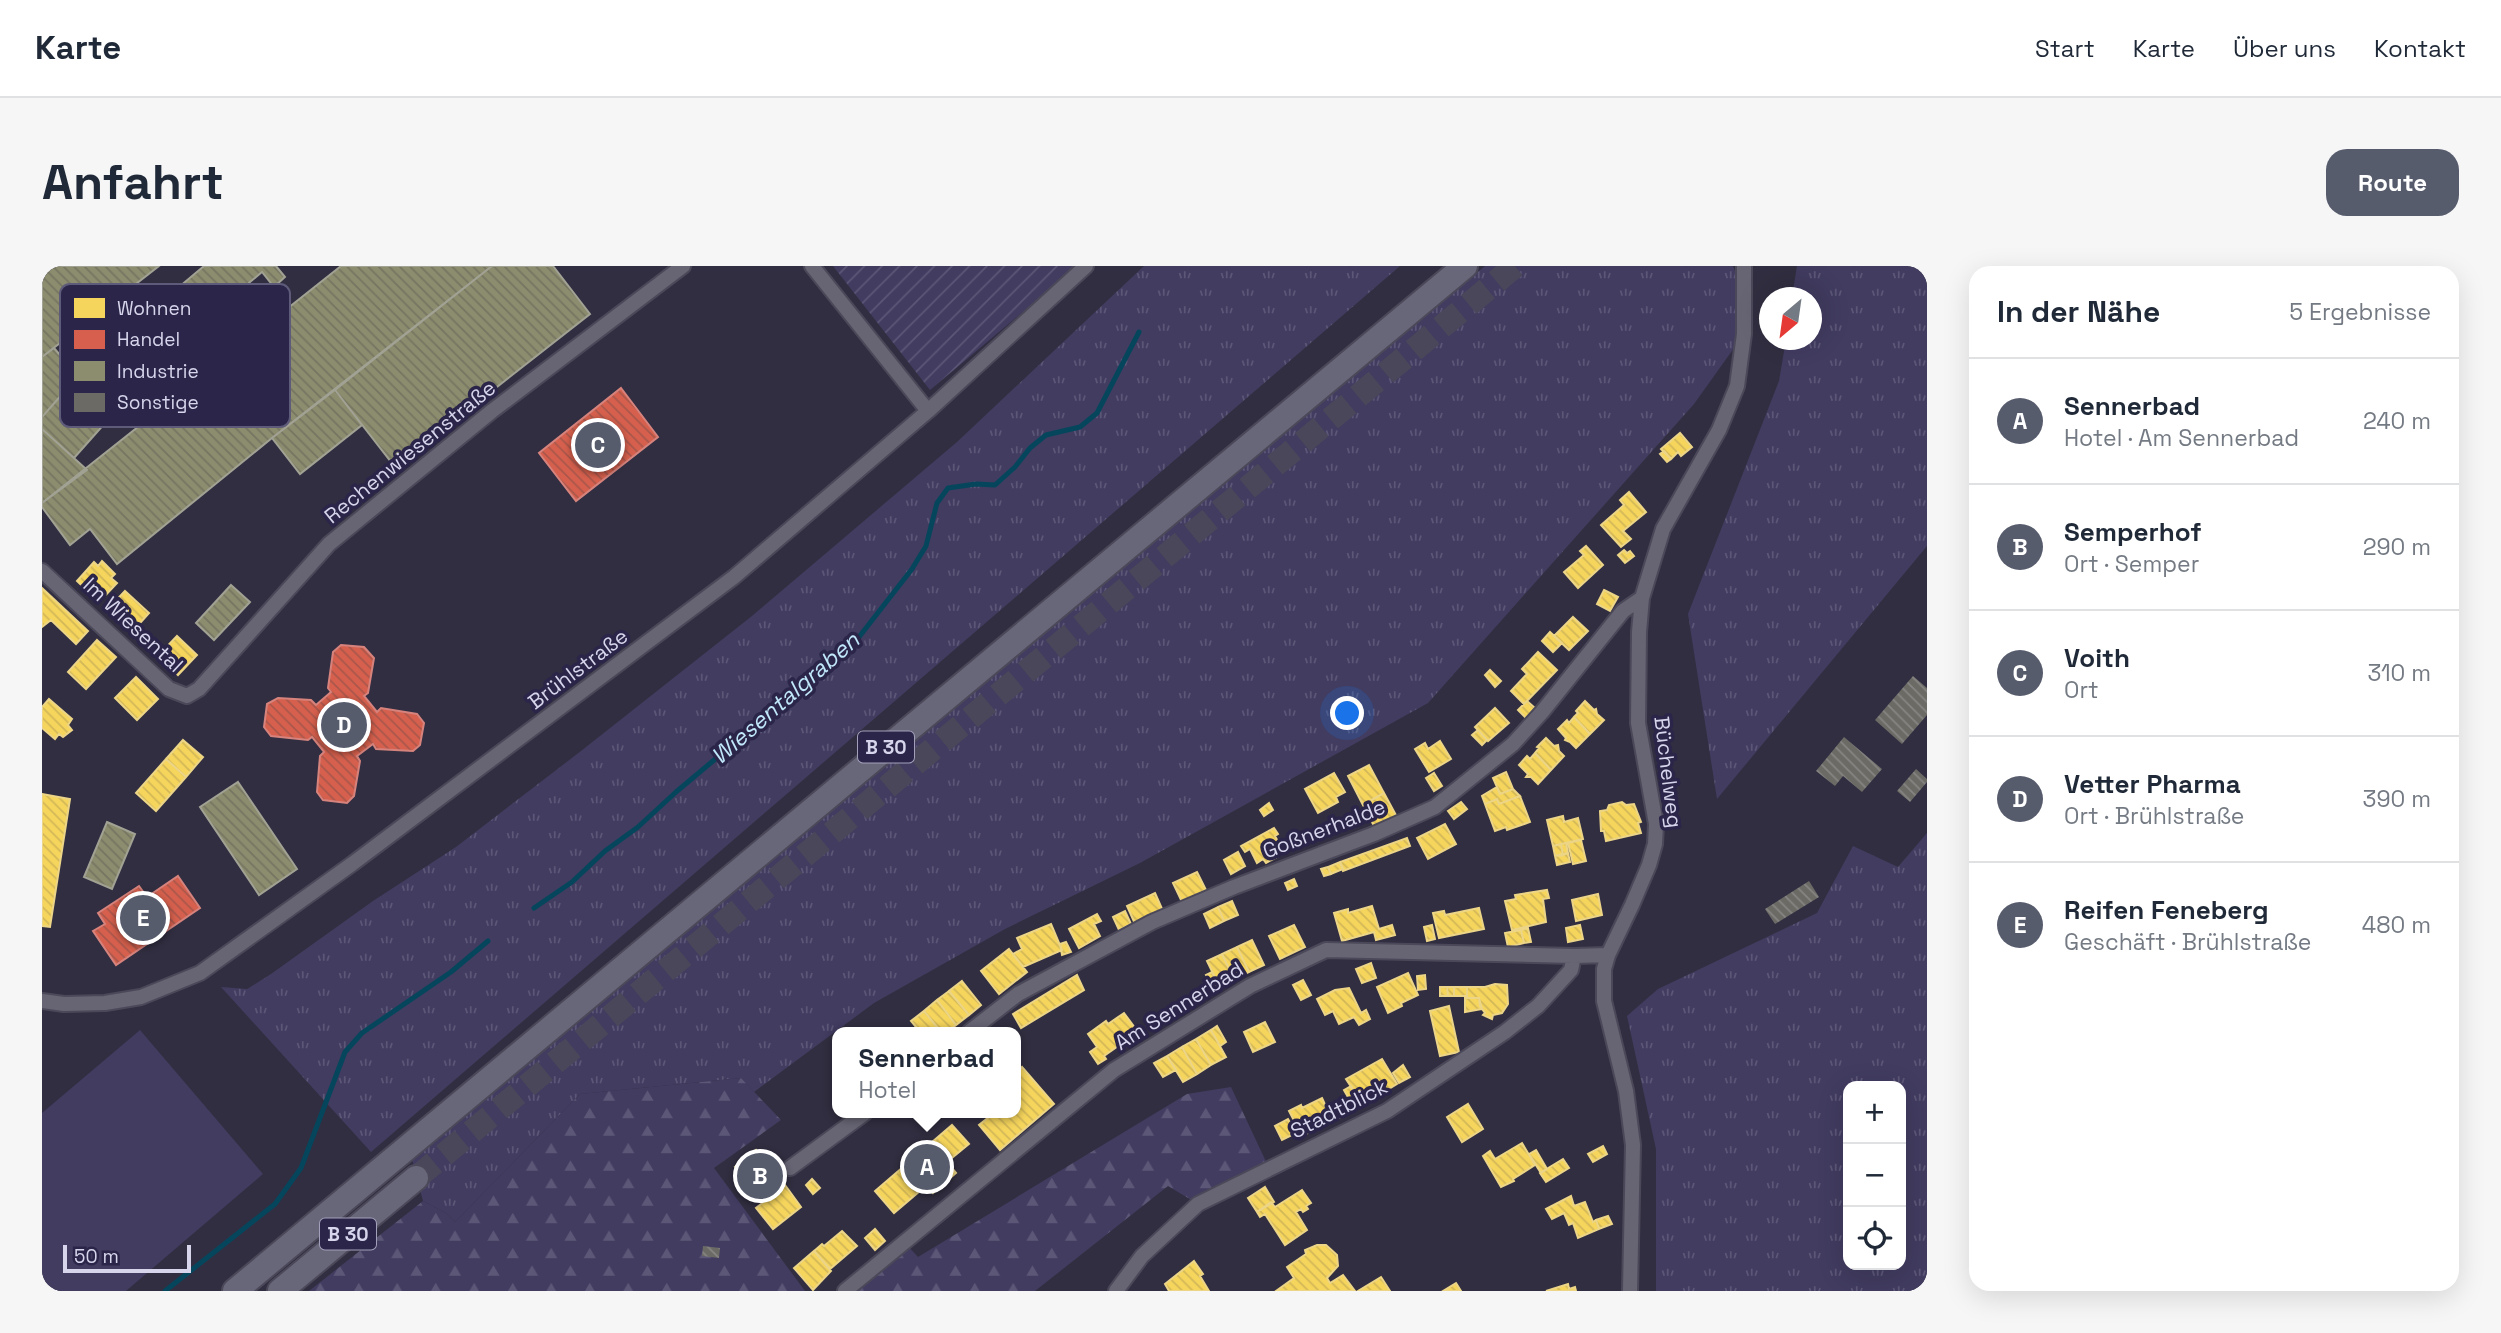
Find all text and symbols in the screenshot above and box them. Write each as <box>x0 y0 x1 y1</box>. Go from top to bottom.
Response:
text: Karte <box>35 27 121 69</box>
text: Start <box>2035 33 2095 64</box>
text: Karte <box>2133 33 2195 64</box>
text: Über uns <box>2233 33 2336 64</box>
text: Kontakt <box>2374 33 2466 64</box>
button: Route <box>2326 149 2459 216</box>
text: Anfahrt <box>42 151 224 213</box>
legend <box>60 284 290 427</box>
north arrow <box>1759 287 1822 350</box>
text: In der Nähe <box>1997 292 2160 331</box>
text: Wohnen <box>117 296 191 321</box>
text: 5 Ergebnisse <box>2289 297 2431 327</box>
text: Handel <box>117 327 180 352</box>
text: Industrie <box>117 359 199 384</box>
street label: Rechenwiesenstraße <box>318 374 501 529</box>
text: Sennerbad <box>2064 389 2200 423</box>
text: Sonstige <box>117 390 199 415</box>
text: A <box>2013 406 2027 436</box>
text: 240 m <box>2363 406 2431 436</box>
pin: C <box>575 419 621 471</box>
text: Hotel · Am Sennerbad <box>2064 423 2299 453</box>
text: Semperhof <box>2064 515 2202 549</box>
text: B <box>2012 532 2028 562</box>
text: 290 m <box>2363 532 2431 562</box>
text: Ort · Semper <box>2064 549 2199 579</box>
street label: Im Wiesental <box>78 571 189 678</box>
street label: Brühlstraße <box>522 622 633 715</box>
water label: Wiesentalgraben <box>705 625 866 771</box>
text: Voith <box>2064 641 2130 675</box>
text: C <box>2013 658 2027 688</box>
text: 310 m <box>2367 658 2431 688</box>
text: Ort <box>2064 675 2099 705</box>
your location <box>1330 696 1364 730</box>
pin: D <box>321 699 367 751</box>
street label: Büchelweg <box>1648 715 1689 829</box>
road number: B 30 <box>858 732 914 762</box>
text: Vetter Pharma <box>2064 767 2241 801</box>
text: D <box>2012 784 2028 814</box>
text: 390 m <box>2363 784 2431 814</box>
street label: Goßnerhalde <box>1259 793 1389 864</box>
text: Ort · Brühlstraße <box>2064 801 2244 831</box>
pin: E <box>120 892 166 944</box>
text: Reifen Feneberg <box>2064 893 2269 927</box>
text: E <box>2014 910 2026 940</box>
text: 480 m <box>2362 910 2431 940</box>
text: Geschäft · Brühlstraße <box>2064 927 2311 957</box>
street label: Am Sennerbad <box>1109 955 1248 1056</box>
popup <box>832 1027 1021 1118</box>
text: Sennerbad <box>858 1041 995 1075</box>
street label: Stadtblick <box>1286 1073 1392 1144</box>
text: Hotel <box>858 1075 917 1105</box>
map controls <box>1843 1081 1906 1270</box>
button: + <box>1843 1081 1906 1144</box>
pin: A <box>904 1141 950 1193</box>
button: − <box>1843 1144 1906 1207</box>
pin: B <box>737 1150 783 1202</box>
button: locate <box>1843 1207 1906 1270</box>
road number: B 30 <box>320 1218 376 1250</box>
scale bar <box>63 1242 191 1274</box>
text: 50 m <box>74 1244 119 1269</box>

